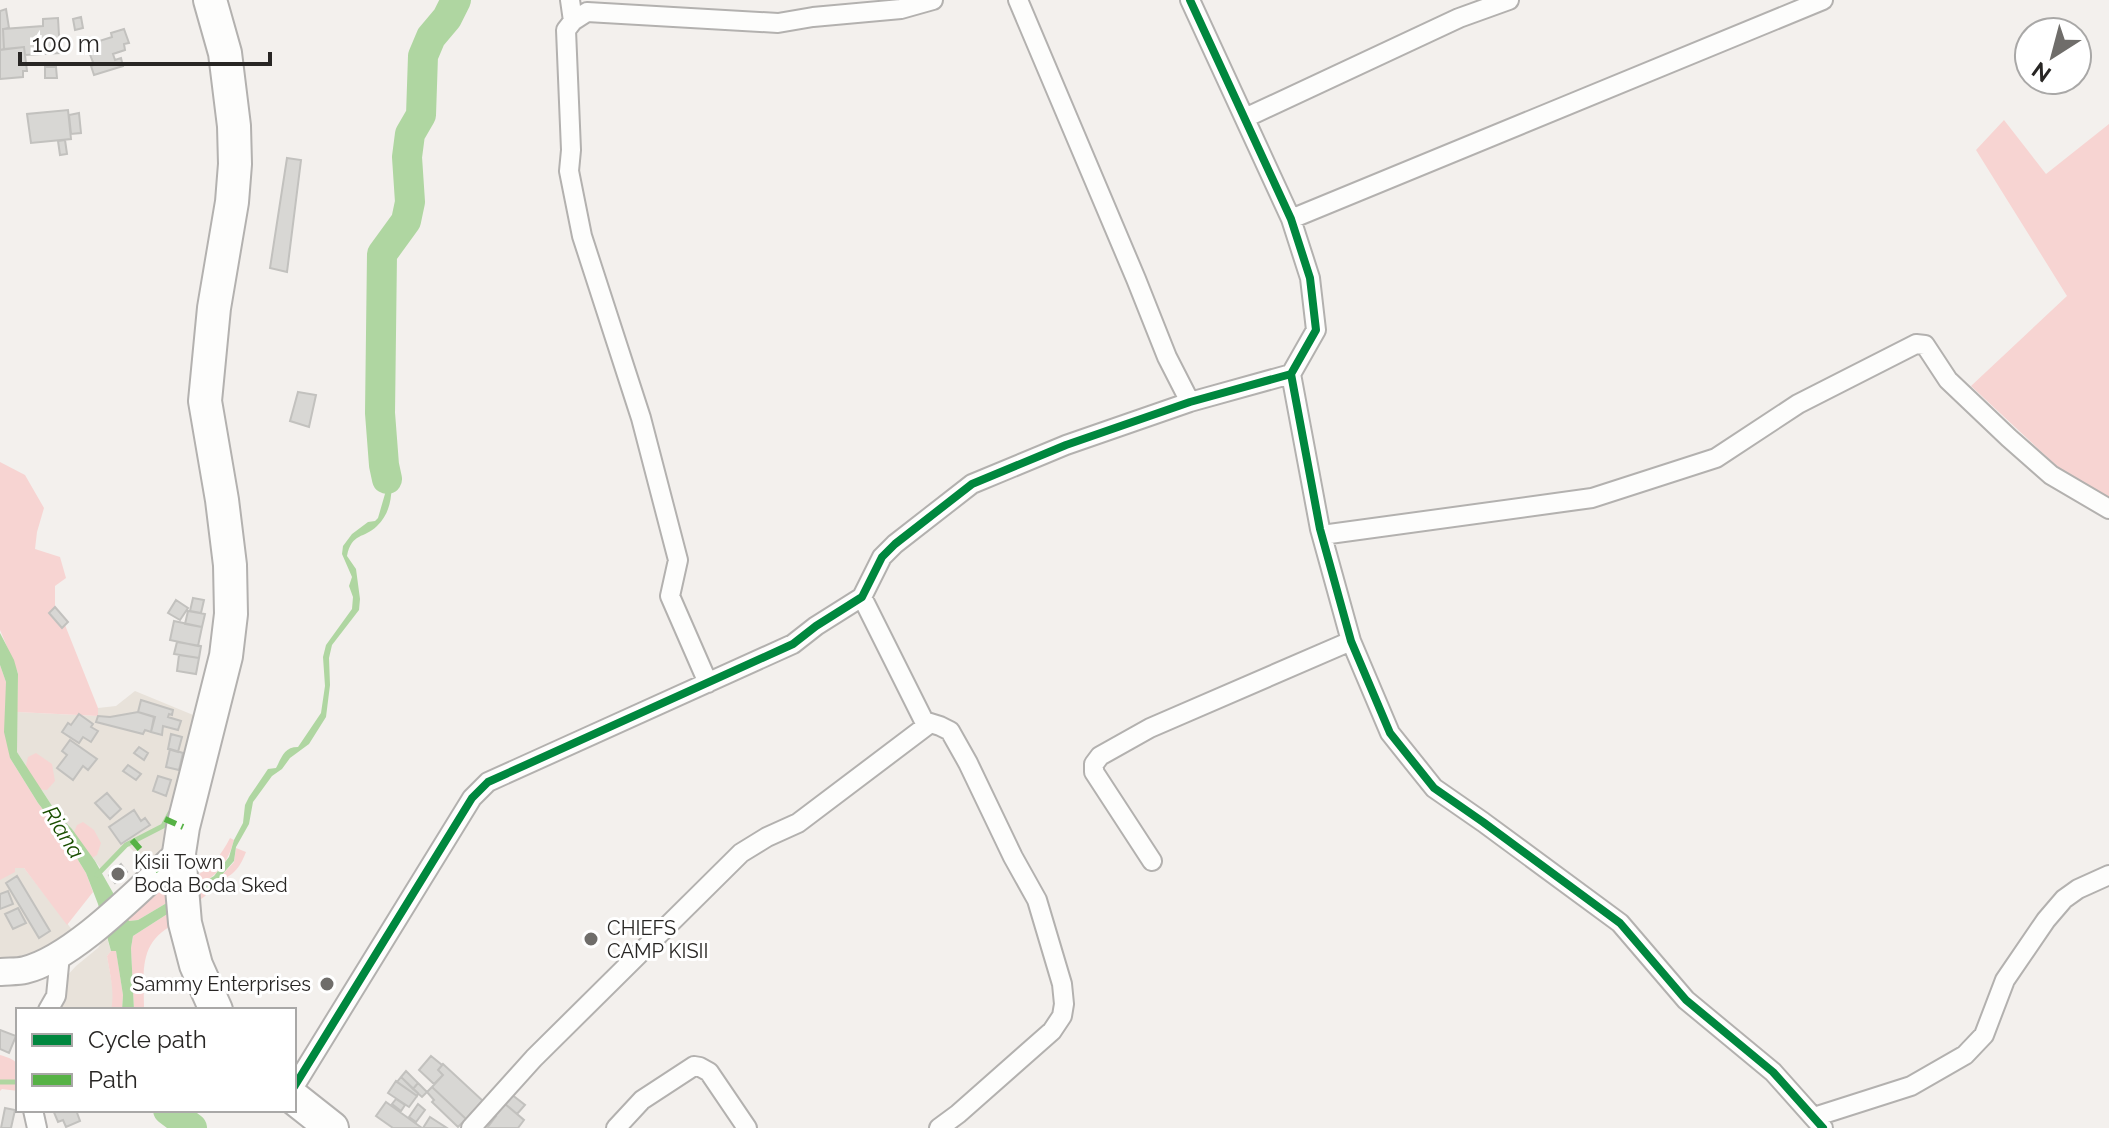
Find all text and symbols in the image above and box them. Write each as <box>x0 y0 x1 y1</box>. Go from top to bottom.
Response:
scale bar <box>20 16 270 66</box>
north arrow <box>2013 16 2093 96</box>
text: 100 m <box>32 29 100 58</box>
text: N <box>2027 57 2056 88</box>
water label: Riana <box>38 801 90 863</box>
place label: Kisii Town Boda Boda Sked <box>134 850 288 897</box>
marker: Kisii Town Boda Boda Sked <box>109 865 127 883</box>
place label: CHIEFS CAMP KISII <box>607 916 708 963</box>
marker: CHIEFS CAMP KISII <box>582 930 600 948</box>
place label: Sammy Enterprises <box>132 972 311 996</box>
marker: Sammy Enterprises <box>318 975 336 993</box>
legend <box>16 1008 296 1112</box>
text: Cycle path <box>88 1025 207 1054</box>
text: Path <box>88 1065 138 1094</box>

